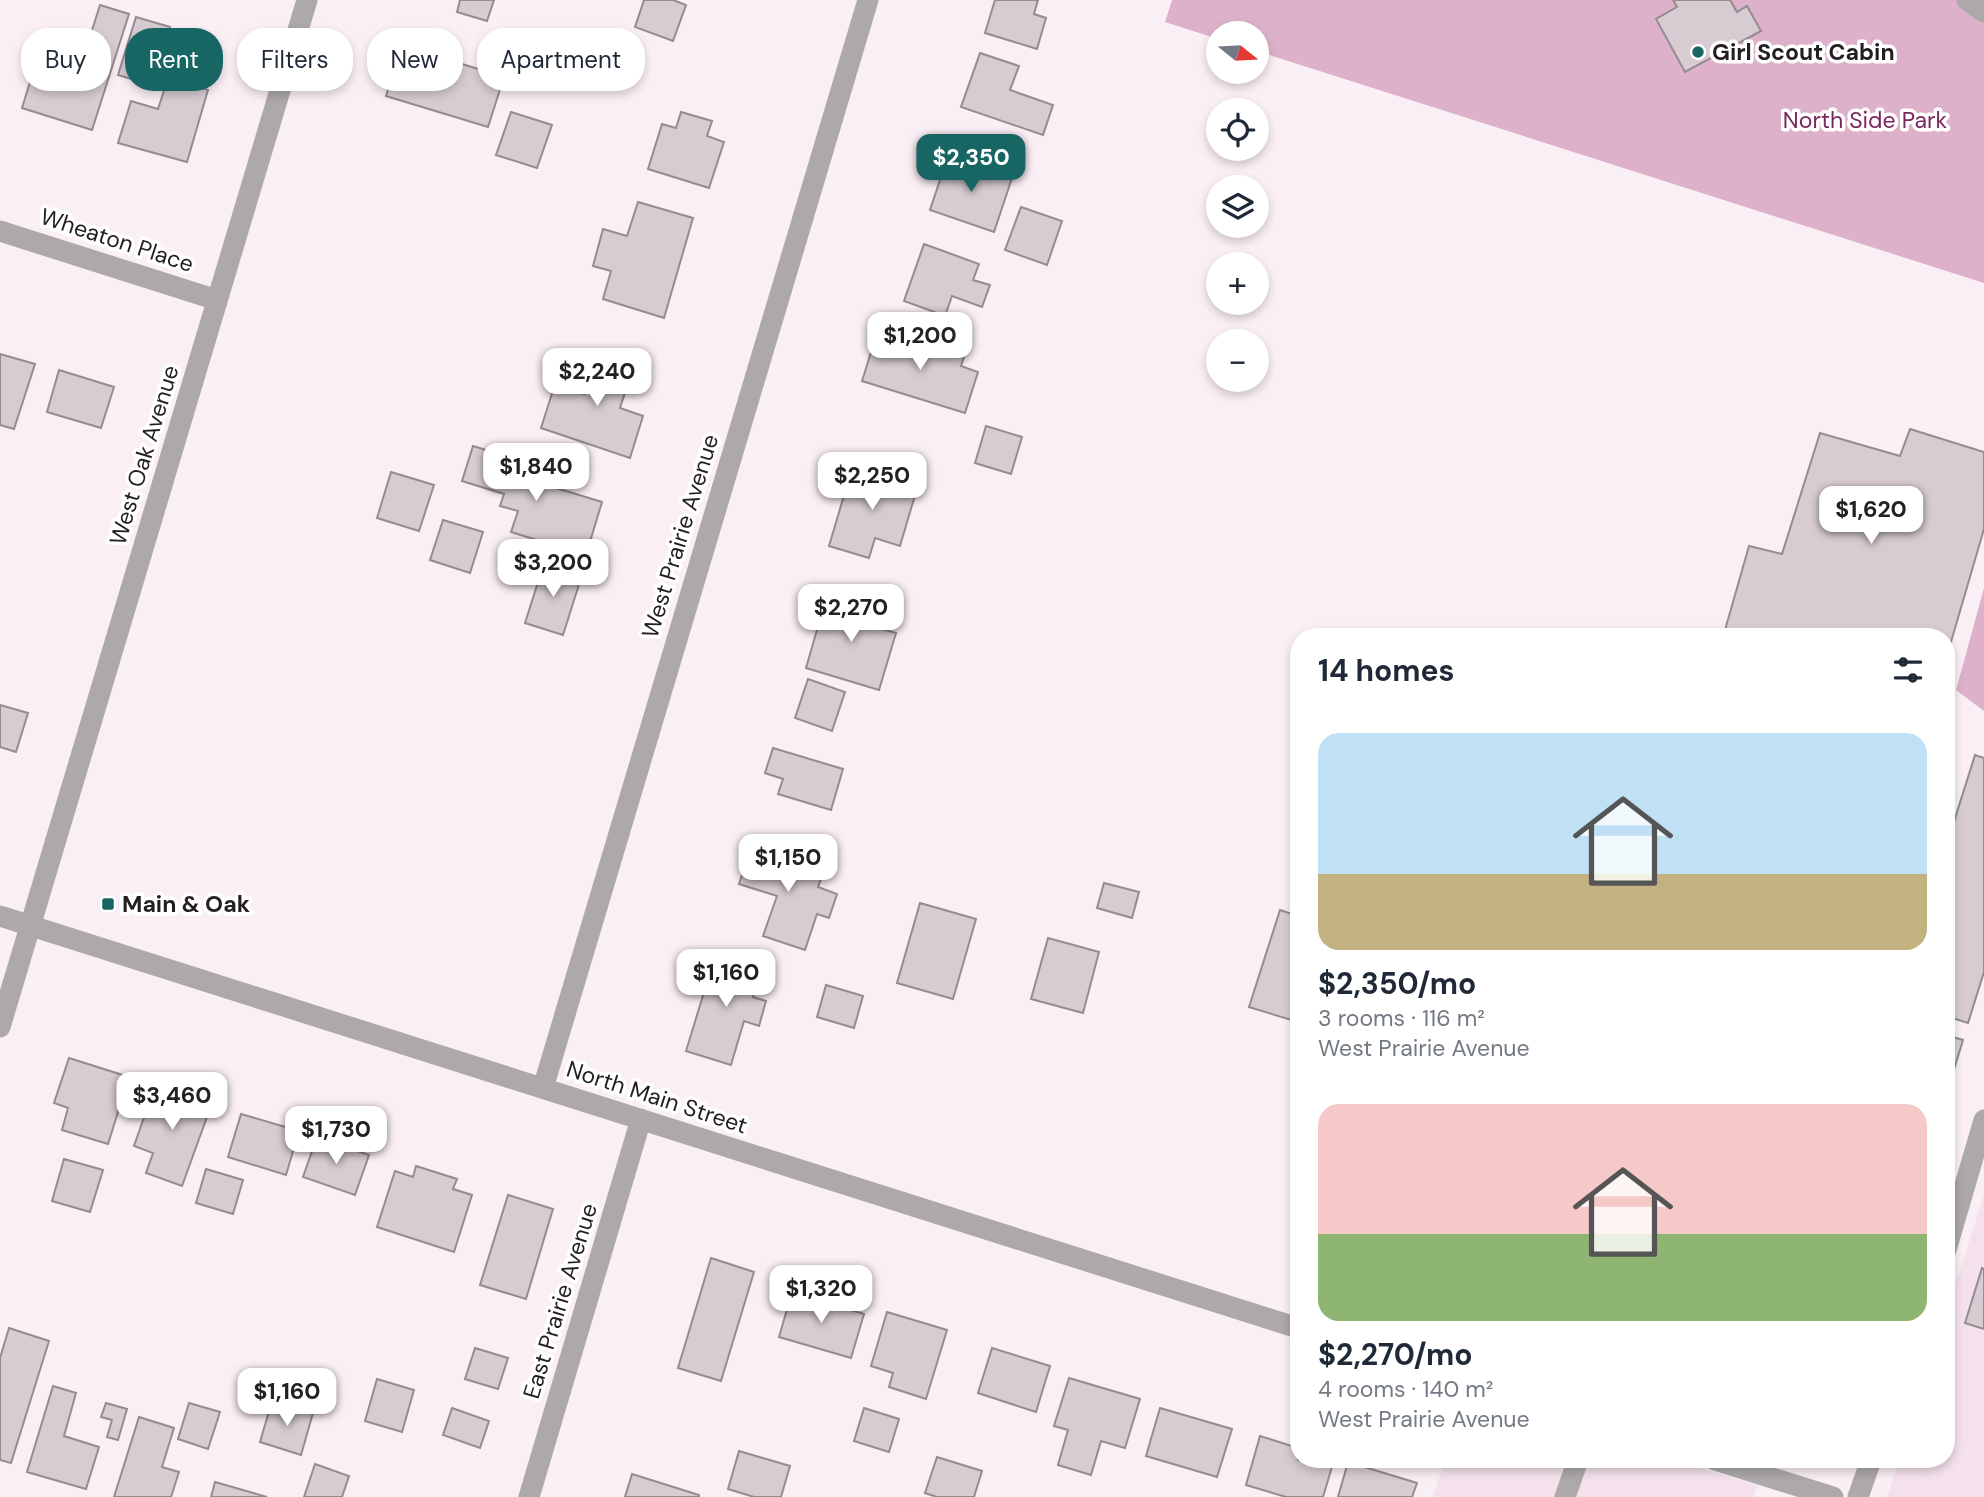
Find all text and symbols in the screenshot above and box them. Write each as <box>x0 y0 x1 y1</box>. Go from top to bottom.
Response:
north arrow <box>1206 21 1269 84</box>
map controls <box>1206 21 1269 392</box>
chip: Buy <box>21 28 111 91</box>
chip: Rent <box>125 28 223 91</box>
chip: Filters <box>237 28 353 91</box>
chip: New <box>367 28 463 91</box>
chip: Apartment <box>477 28 645 91</box>
place label: Girl Scout Cabin <box>1712 37 1895 67</box>
marker: Girl Scout Cabin <box>1690 44 1706 60</box>
button: locate <box>1206 98 1269 161</box>
park label: North Side Park <box>1783 105 1948 135</box>
pin: $2,350 <box>914 134 1028 194</box>
text: $2,350 <box>932 142 1010 172</box>
button: layers <box>1206 175 1269 238</box>
street label: Wheaton Place <box>36 201 198 279</box>
button: + <box>1206 252 1269 315</box>
pin: $1,200 <box>863 312 977 372</box>
text: $1,200 <box>883 320 957 350</box>
button: − <box>1206 329 1269 392</box>
pin: $2,240 <box>540 348 654 408</box>
text: $2,240 <box>558 356 636 386</box>
street label: West Oak Avenue <box>102 361 186 549</box>
street label: West Prairie Avenue <box>635 430 725 642</box>
pin: $1,840 <box>479 444 593 503</box>
text: $1,840 <box>499 451 573 481</box>
pin: $2,250 <box>815 452 929 512</box>
text: $2,250 <box>834 460 910 490</box>
pin: $1,620 <box>1814 486 1928 546</box>
text: $1,620 <box>1835 494 1907 524</box>
pin: $3,200 <box>496 540 610 599</box>
text: $3,200 <box>514 547 592 577</box>
pin: $2,270 <box>794 584 908 644</box>
text: $2,270 <box>814 592 888 622</box>
text: 14 homes <box>1318 651 1455 690</box>
icon: filters <box>1889 651 1927 689</box>
icon: home <box>1560 778 1686 904</box>
pin: $1,150 <box>731 834 845 894</box>
text: $1,150 <box>755 842 821 872</box>
place label: Main & Oak <box>122 889 250 919</box>
marker: Main & Oak <box>100 896 116 912</box>
pin: $1,160 <box>669 950 783 1009</box>
text: $1,160 <box>692 957 760 987</box>
text: $2,350/mo <box>1318 964 1476 1003</box>
text: 3 rooms · 116 m² <box>1318 1003 1485 1033</box>
text: West Prairie Avenue <box>1318 1033 1530 1063</box>
street label: North Main Street <box>563 1054 751 1140</box>
pin: $3,460 <box>115 1072 229 1132</box>
text: $3,460 <box>132 1080 212 1110</box>
pin: $1,730 <box>279 1106 393 1166</box>
text: $1,730 <box>301 1114 371 1144</box>
icon: home <box>1560 1149 1686 1275</box>
street label: East Prairie Avenue <box>516 1200 604 1402</box>
pin: $1,320 <box>764 1266 878 1325</box>
text: $1,320 <box>785 1273 857 1303</box>
text: $2,270/mo <box>1318 1335 1473 1374</box>
pin: $1,160 <box>230 1368 344 1428</box>
text: 4 rooms · 140 m² <box>1318 1374 1493 1404</box>
text: $1,160 <box>253 1376 321 1406</box>
text: West Prairie Avenue <box>1318 1404 1530 1434</box>

